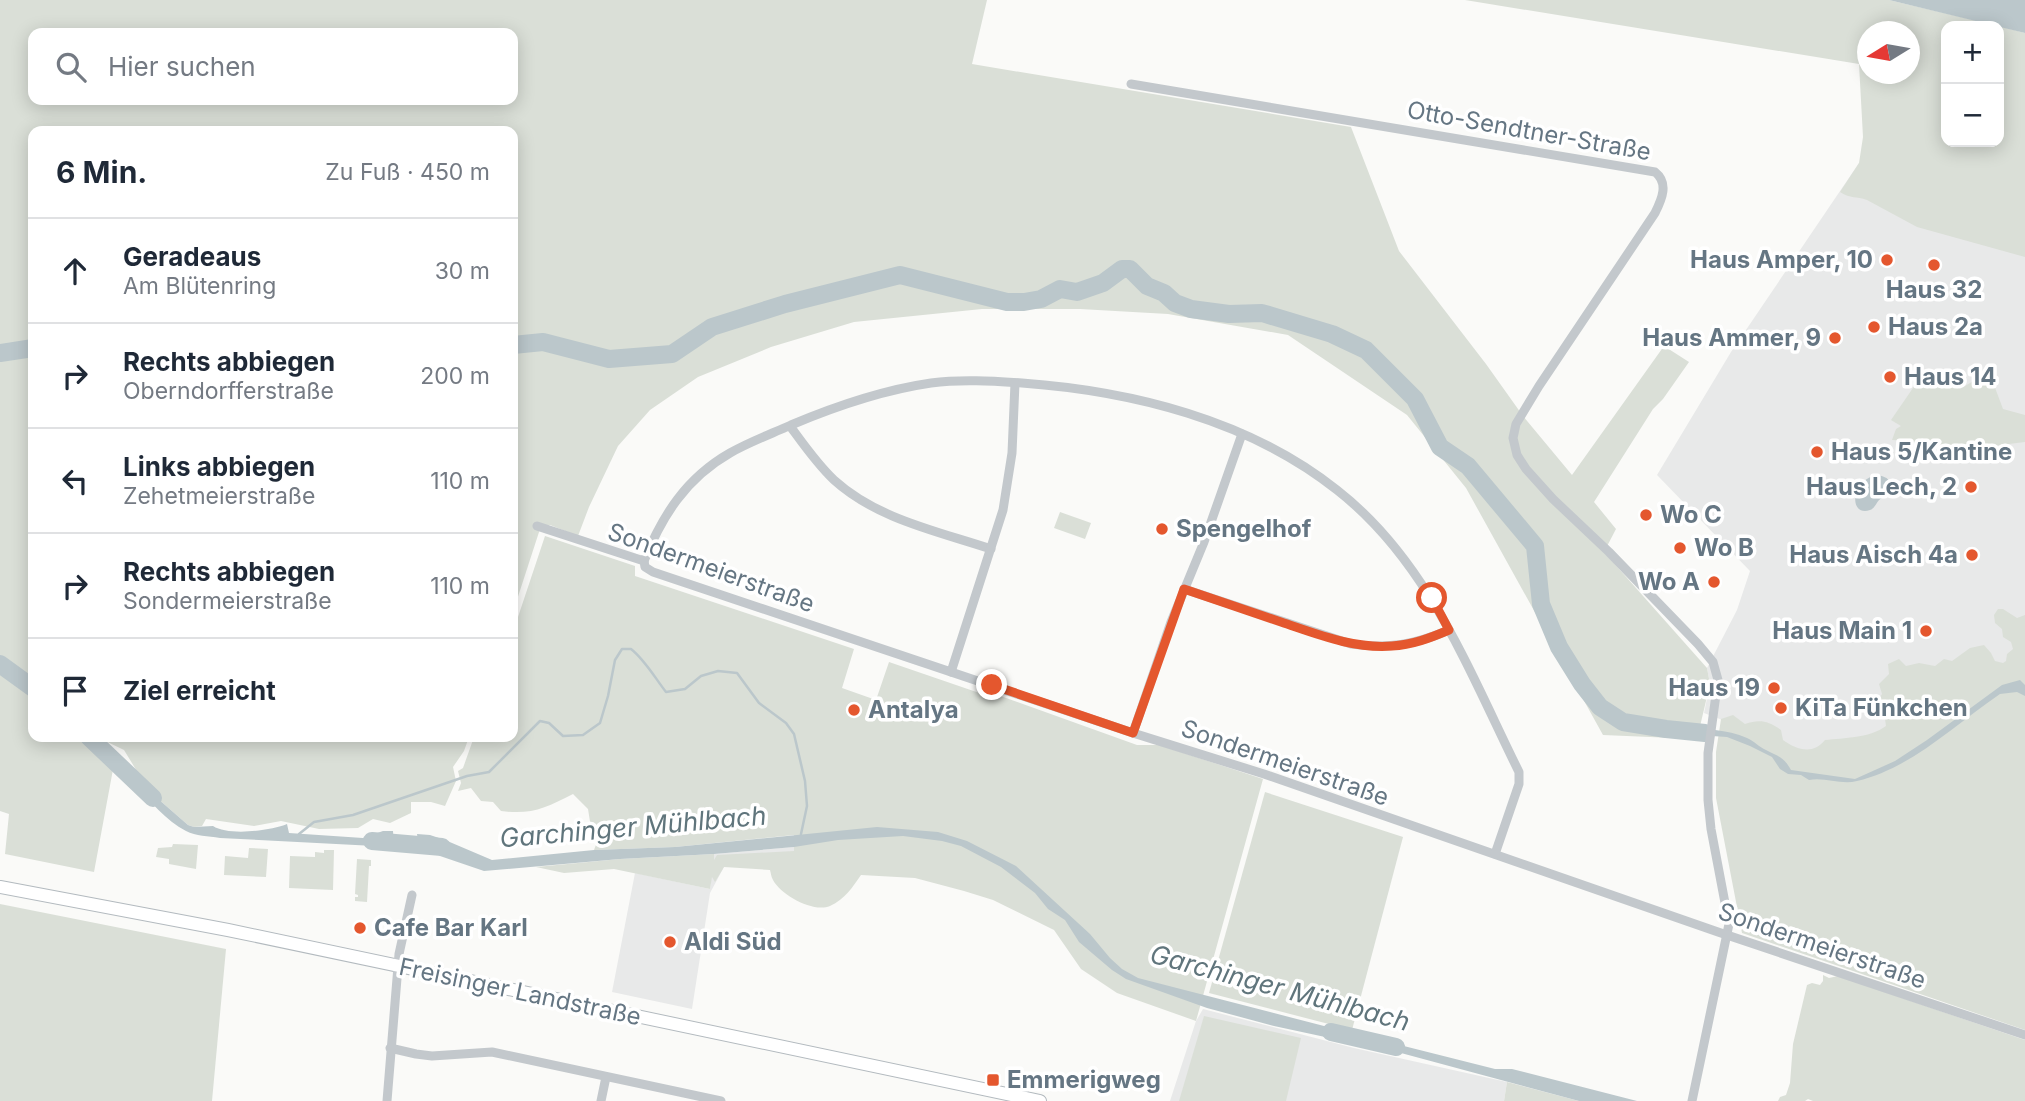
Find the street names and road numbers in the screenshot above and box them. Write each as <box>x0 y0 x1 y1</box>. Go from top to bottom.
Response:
street label: Otto-Sendtner-Straße <box>1405 95 1653 166</box>
street label: Sondermeierstraße <box>604 517 818 618</box>
street label: Sondermeierstraße <box>1178 713 1393 812</box>
street label: Sondermeierstraße <box>1715 896 1930 995</box>
street label: Freisinger Landstraße <box>396 952 644 1031</box>

